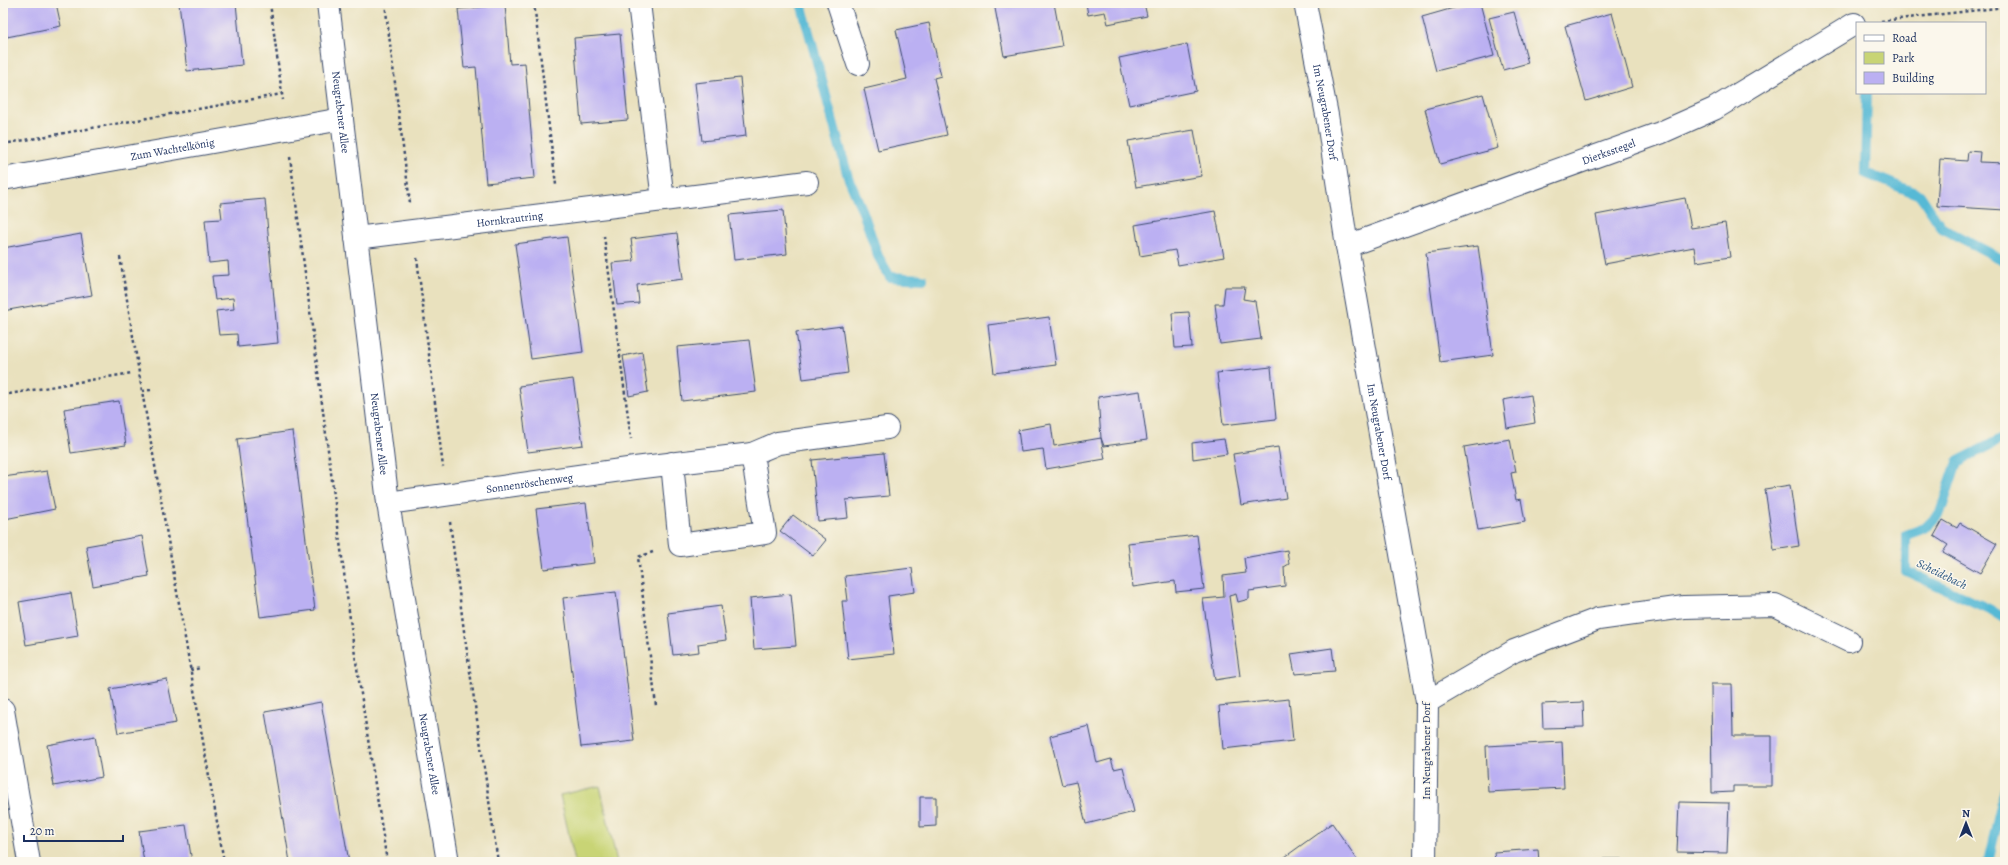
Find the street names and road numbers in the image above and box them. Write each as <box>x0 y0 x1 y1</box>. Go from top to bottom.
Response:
street label: Im Neugrabener Dorf <box>1310 63 1342 163</box>
street label: Neugrabener Allee <box>329 70 353 154</box>
street label: Zum Wachtelkönig <box>129 134 216 164</box>
street label: Dierksstegel <box>1580 135 1638 168</box>
street label: Hornkrautring <box>476 207 544 231</box>
street label: Im Neugrabener Dorf <box>1364 382 1396 482</box>
street label: Neugrabener Allee <box>367 392 392 476</box>
street label: Sonnenröschenweg <box>485 469 574 496</box>
street label: Im Neugrabener Dorf <box>1419 701 1434 800</box>
street label: Neugrabener Allee <box>416 712 444 796</box>

